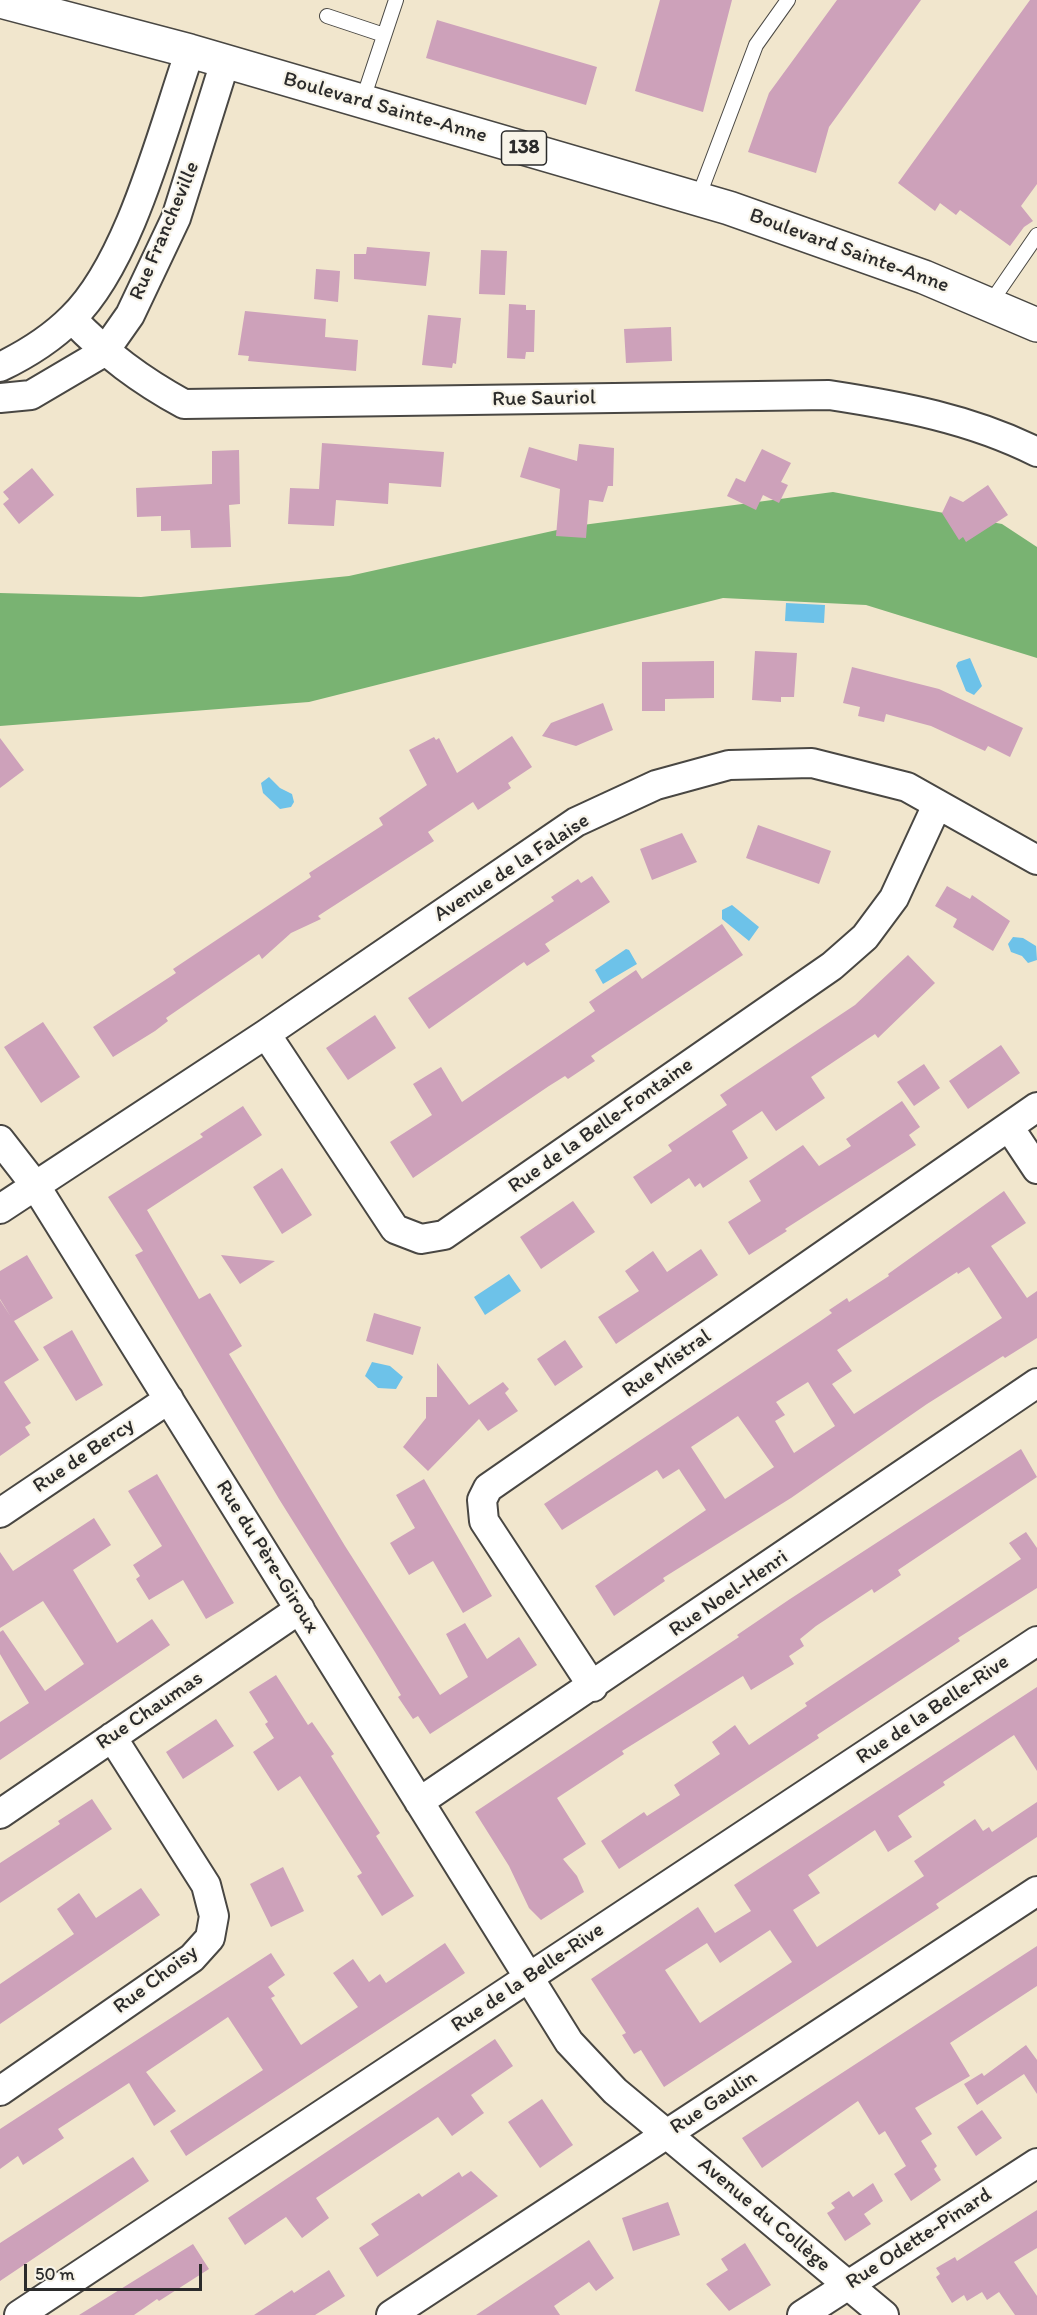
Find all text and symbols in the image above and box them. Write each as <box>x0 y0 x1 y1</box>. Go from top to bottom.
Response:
street label: Boulevard Sainte-Anne <box>280 67 490 149</box>
road number: 138 <box>502 131 546 165</box>
street label: Rue Francheville <box>124 158 206 304</box>
street label: Boulevard Sainte-Anne <box>746 203 952 299</box>
street label: Rue Sauriol <box>492 385 596 413</box>
street label: Avenue de la Falaise <box>430 808 594 928</box>
street label: Rue de la Belle-Fontaine <box>504 1053 698 1199</box>
street label: Rue Mistral <box>618 1324 716 1404</box>
street label: Rue de Bercy <box>29 1413 139 1499</box>
street label: Rue du Père-Giroux <box>210 1476 324 1638</box>
street label: Rue Noel-Henri <box>665 1545 793 1643</box>
street label: Rue de la Belle-Rive <box>852 1650 1014 1770</box>
street label: Rue Chaumas <box>92 1666 208 1756</box>
street label: Rue de la Belle-Rive <box>447 1918 609 2038</box>
street label: Rue Choisy <box>109 1940 203 2020</box>
street label: Rue Gaulin <box>666 2066 762 2140</box>
street label: Avenue du Collège <box>693 2152 835 2278</box>
street label: Rue Odette-Pinard <box>842 2183 996 2295</box>
scale bar <box>27 2252 206 2290</box>
text: 50 m <box>35 2263 75 2285</box>

